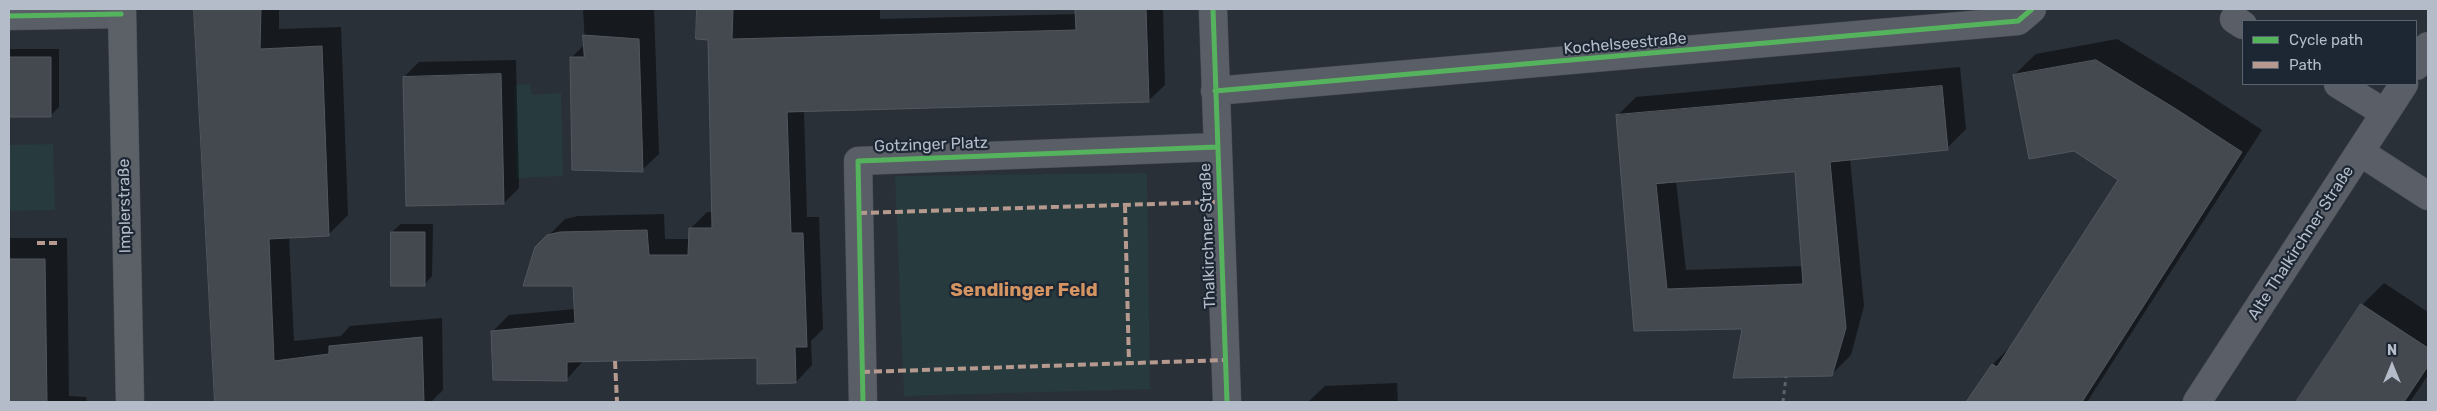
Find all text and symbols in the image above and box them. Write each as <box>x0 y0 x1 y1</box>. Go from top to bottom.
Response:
legend <box>2242 20 2417 85</box>
street label: Kochelseestraße <box>1563 29 1687 59</box>
text: Cycle path <box>2289 31 2363 49</box>
text: Path <box>2289 56 2322 74</box>
street label: Gotzinger Platz <box>874 133 988 157</box>
street label: Implerstraße <box>115 159 135 253</box>
street label: Alte Thalkirchner Straße <box>2244 162 2358 324</box>
street label: Thalkirchner Straße <box>1196 163 1220 309</box>
district label: Sendlinger Feld <box>950 280 1098 302</box>
north arrow <box>2367 341 2417 391</box>
text: N <box>2387 342 2397 359</box>

